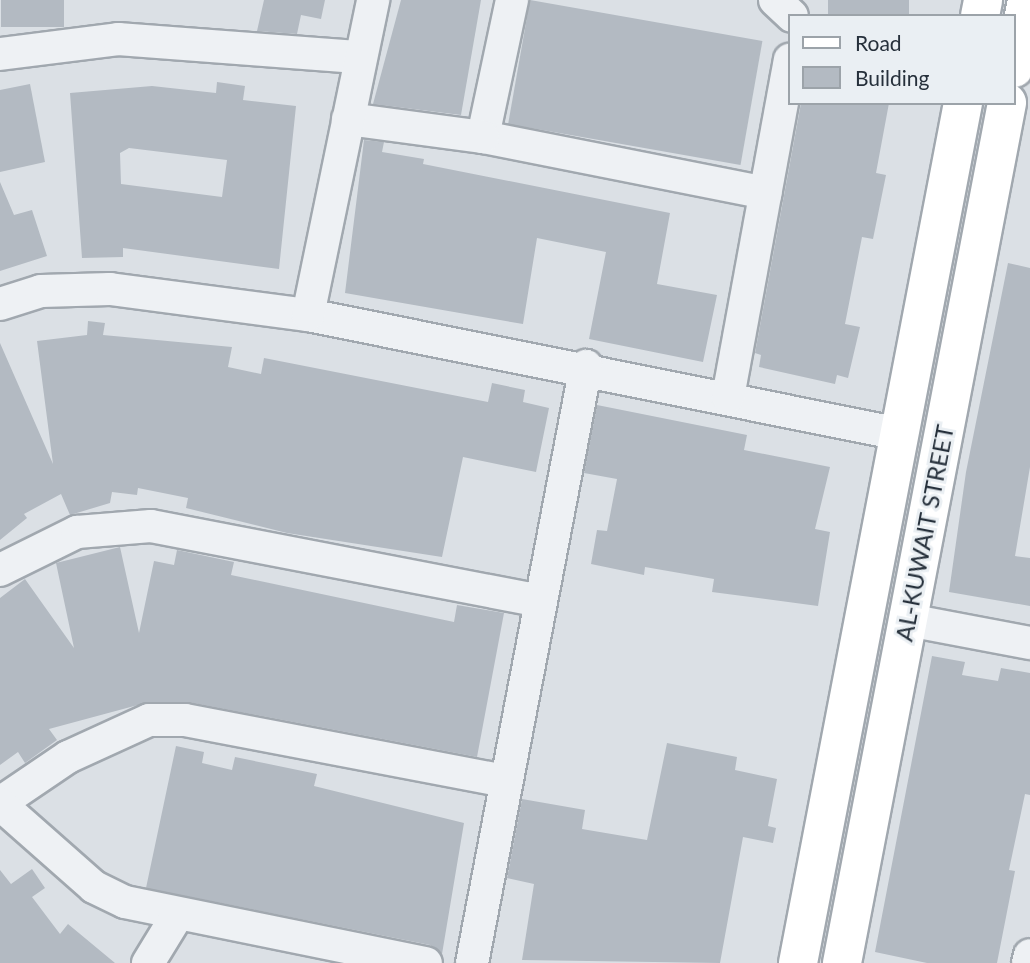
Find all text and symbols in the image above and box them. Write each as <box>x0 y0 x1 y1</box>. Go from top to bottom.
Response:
legend <box>788 14 1016 105</box>
text: Road <box>855 30 902 55</box>
text: Building <box>855 65 930 90</box>
street label: AL-KUWAIT STREET <box>889 422 959 644</box>

